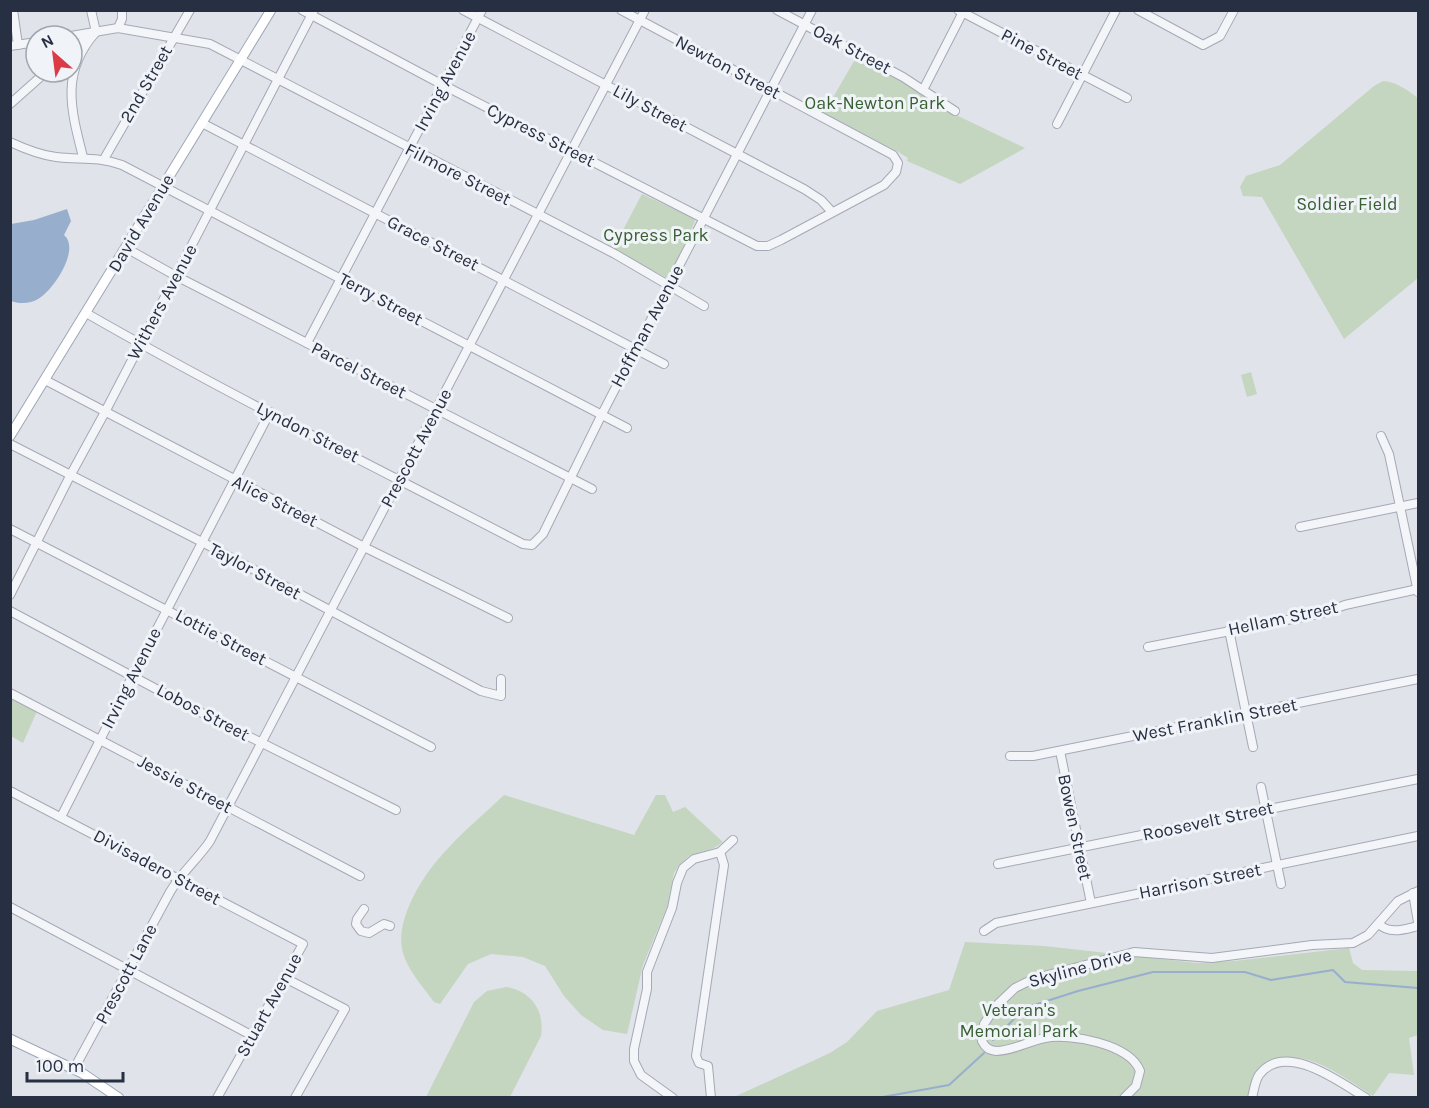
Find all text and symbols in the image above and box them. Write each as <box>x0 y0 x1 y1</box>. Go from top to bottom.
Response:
street label: Oak Street <box>809 19 895 79</box>
street label: Pine Street <box>997 23 1087 85</box>
north arrow <box>24 24 84 84</box>
street label: Irving Avenue <box>409 27 481 135</box>
text: N <box>38 30 57 52</box>
street label: Newton Street <box>672 30 784 104</box>
street label: 2nd Street <box>115 41 177 127</box>
street label: Lily Street <box>609 79 691 137</box>
park label: Oak-Newton Park <box>805 92 945 114</box>
street label: Cypress Street <box>483 98 599 172</box>
street label: Filmore Street <box>401 138 515 210</box>
street label: David Avenue <box>103 170 179 276</box>
park label: Soldier Field <box>1296 193 1398 215</box>
street label: Grace Street <box>383 210 483 276</box>
park label: Cypress Park <box>603 224 709 246</box>
street label: Withers Avenue <box>122 240 202 364</box>
street label: Hoffman Avenue <box>606 261 688 391</box>
street label: Terry Street <box>335 268 427 330</box>
street label: Parcel Street <box>308 337 410 403</box>
street label: Prescott Avenue <box>375 385 457 511</box>
street label: Lyndon Street <box>253 397 363 467</box>
street label: Alice Street <box>229 470 322 532</box>
street label: Taylor Street <box>205 538 305 604</box>
street label: Hellam Street <box>1226 596 1340 640</box>
street label: Lottie Street <box>172 604 271 670</box>
street label: Irving Avenue <box>96 624 166 732</box>
street label: Lobos Street <box>153 678 253 746</box>
street label: West Franklin Street <box>1131 693 1299 747</box>
street label: Jessie Street <box>134 750 236 818</box>
street label: Bowen Street <box>1053 772 1097 882</box>
street label: Roosevelt Street <box>1141 796 1276 846</box>
street label: Divisadero Street <box>90 824 225 910</box>
street label: Harrison Street <box>1137 858 1263 904</box>
street label: Prescott Lane <box>90 920 162 1028</box>
street label: Skyline Drive <box>1026 944 1134 992</box>
street label: Stuart Avenue <box>231 949 307 1061</box>
park label: Veteran's Memorial Park <box>960 999 1078 1042</box>
scale bar <box>27 1045 123 1083</box>
text: 100 m <box>36 1055 84 1077</box>

